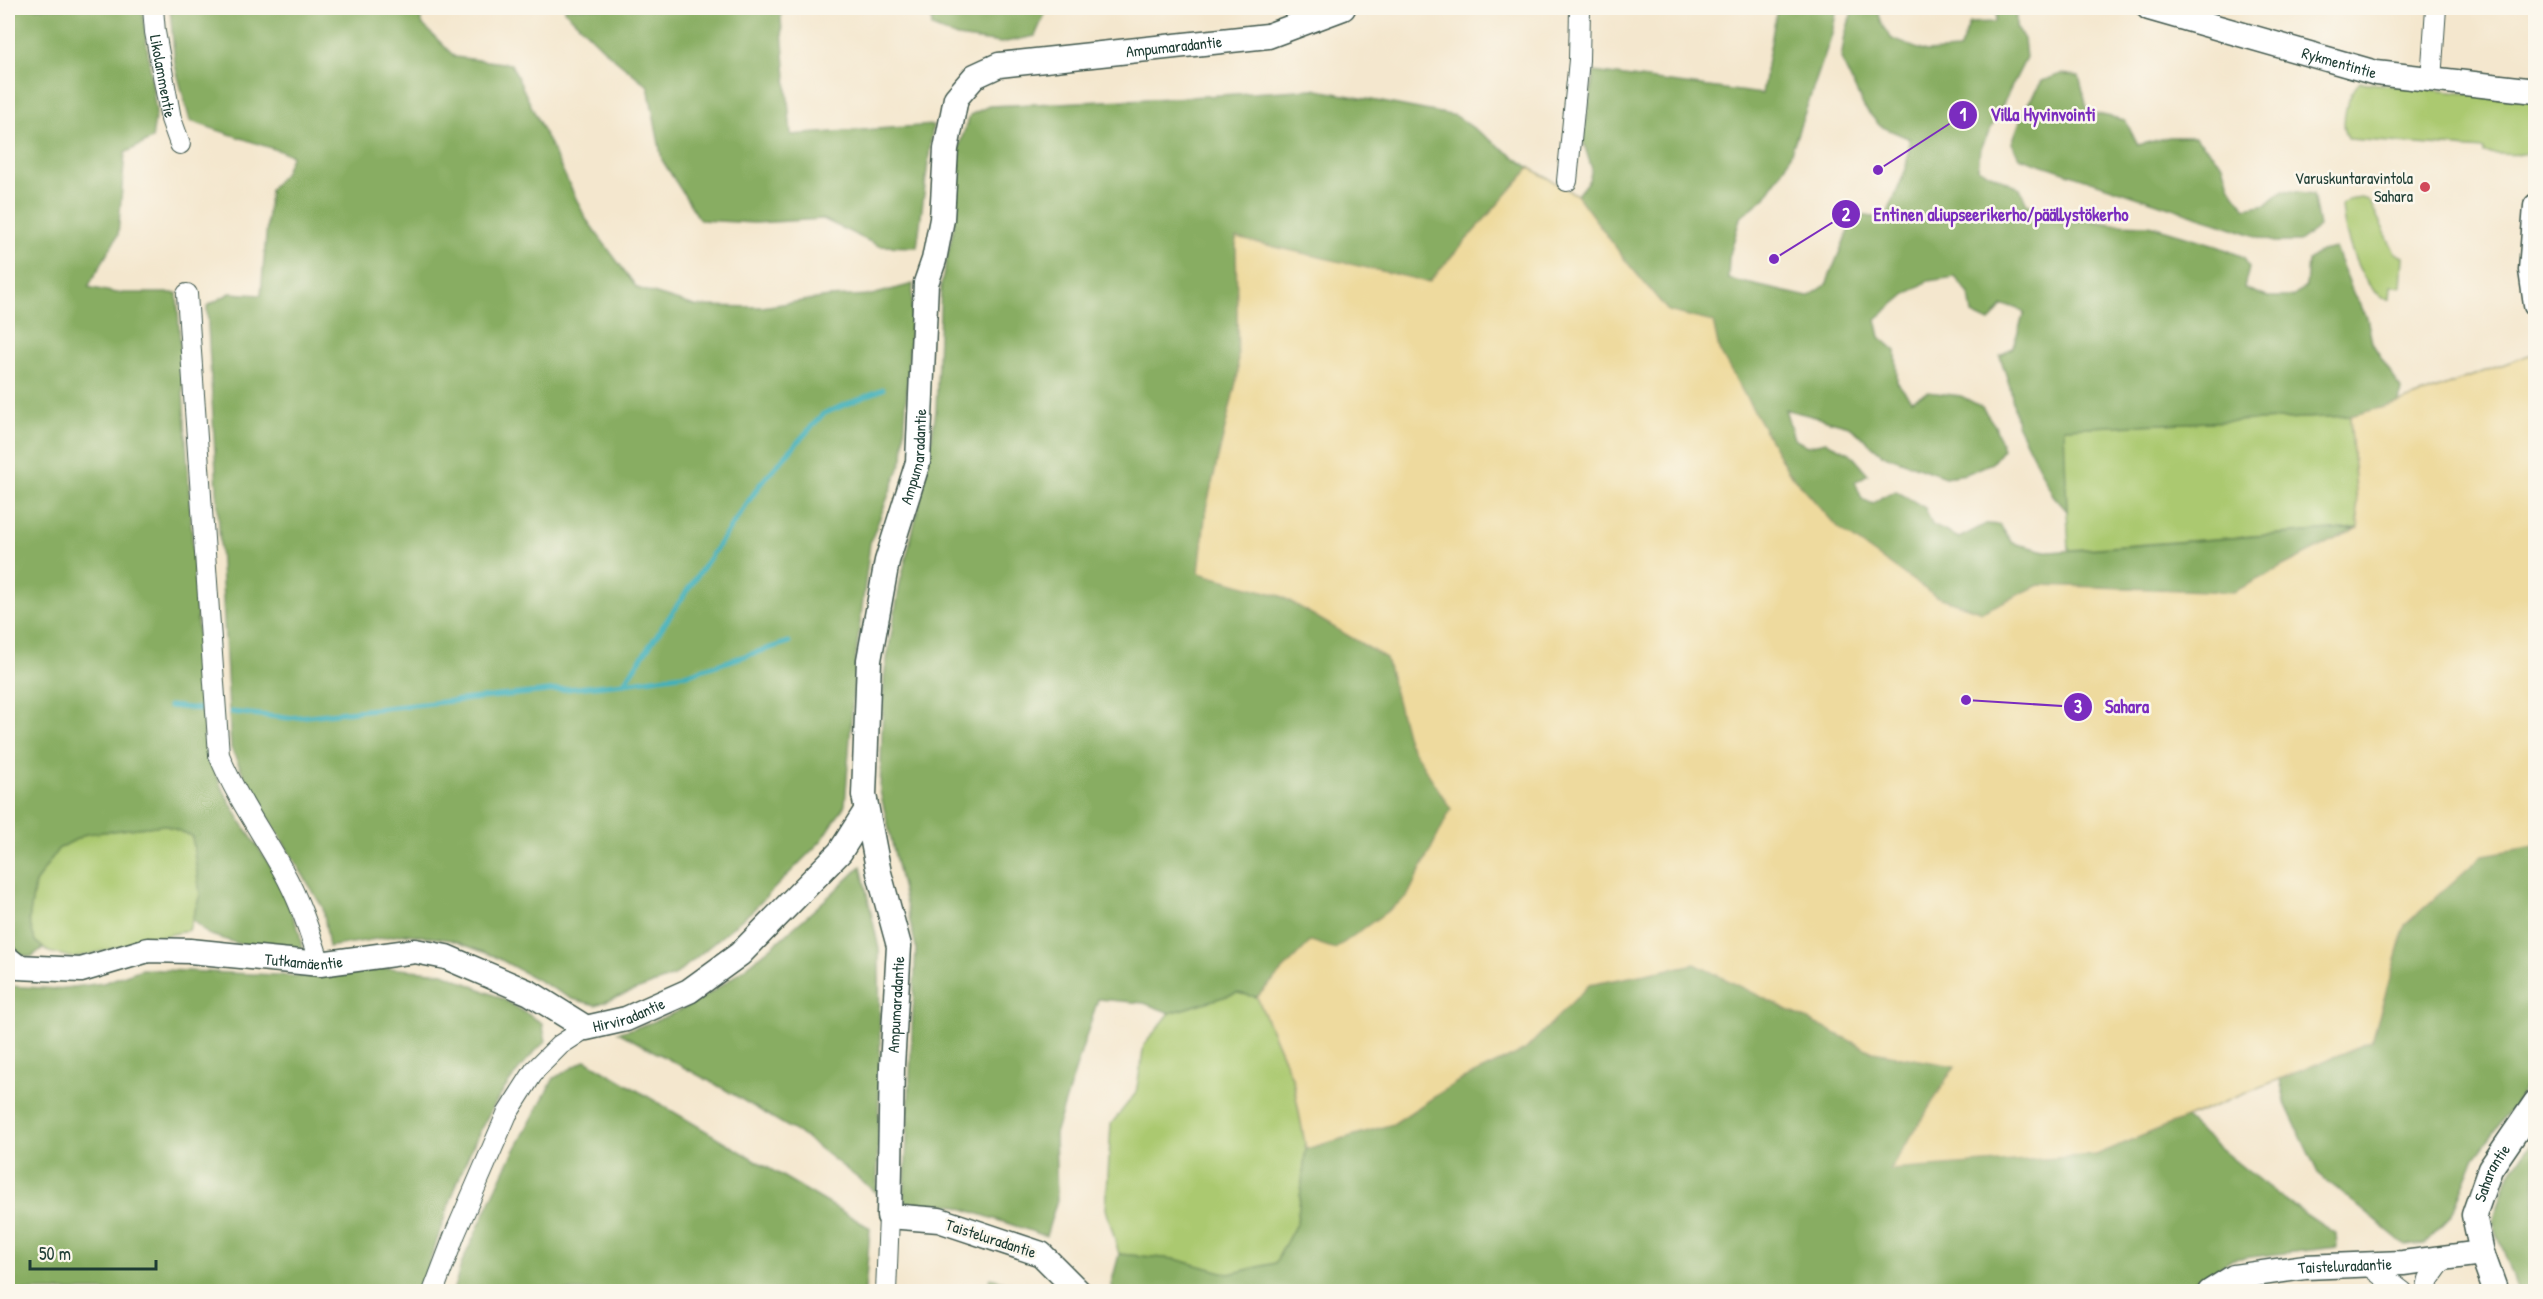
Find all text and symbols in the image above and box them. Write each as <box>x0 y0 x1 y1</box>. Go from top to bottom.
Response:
street label: Ampumaradantie <box>1125 30 1224 62</box>
street label: Likolammentie <box>145 33 182 120</box>
street label: Rykmentintie <box>2299 41 2380 84</box>
callout: Villa Hyvinvointi <box>1948 97 2107 133</box>
text: 1 <box>1960 102 1967 127</box>
text: Villa Hyvinvointi <box>1990 102 2096 128</box>
place label: Varuskuntaravintola Sahara <box>2295 167 2413 207</box>
marker: Varuskuntaravintola Sahara <box>2418 180 2432 194</box>
callout: Entinen aliupseerikerho/päällystökerho <box>1831 196 2140 232</box>
text: 2 <box>1842 202 1851 227</box>
text: Entinen aliupseerikerho/päällystökerho <box>1874 202 2129 228</box>
street label: Ampumaradantie <box>894 408 931 507</box>
callout: Sahara <box>2063 689 2161 725</box>
text: 3 <box>2074 694 2082 719</box>
text: Sahara <box>2105 694 2150 719</box>
street label: Tutkamäentie <box>263 948 345 975</box>
street label: Ampumaradantie <box>882 955 909 1054</box>
street label: Hirviradantie <box>591 992 669 1037</box>
street label: Saharantie <box>2468 1139 2515 1205</box>
street label: Taisteluradantie <box>943 1213 1040 1263</box>
scale bar <box>30 1233 156 1271</box>
text: 50 m <box>39 1241 71 1266</box>
street label: Taisteluradantie <box>2297 1252 2393 1279</box>

